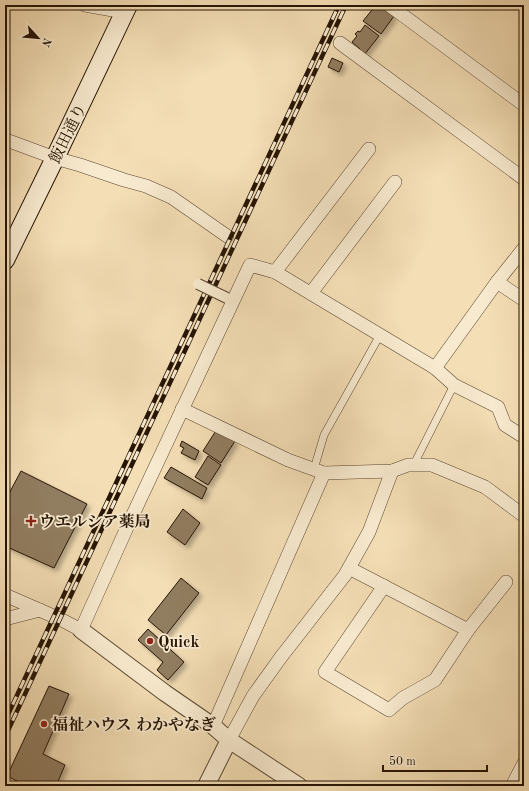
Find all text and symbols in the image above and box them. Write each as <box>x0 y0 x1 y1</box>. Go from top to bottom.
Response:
north arrow <box>18 18 58 58</box>
text: N <box>38 36 52 49</box>
street label: 飯田通り <box>46 101 90 166</box>
place label: ウエルシア薬局 <box>39 513 151 531</box>
marker: ウエルシア薬局 <box>26 516 36 526</box>
place label: Quick <box>158 635 199 651</box>
marker: Quick <box>145 636 155 646</box>
place label: 福祉ハウス わかやなぎ <box>51 716 216 734</box>
marker: 福祉ハウス わかやなぎ <box>39 719 49 729</box>
scale bar <box>383 747 487 773</box>
text: 50 m <box>389 755 416 768</box>

